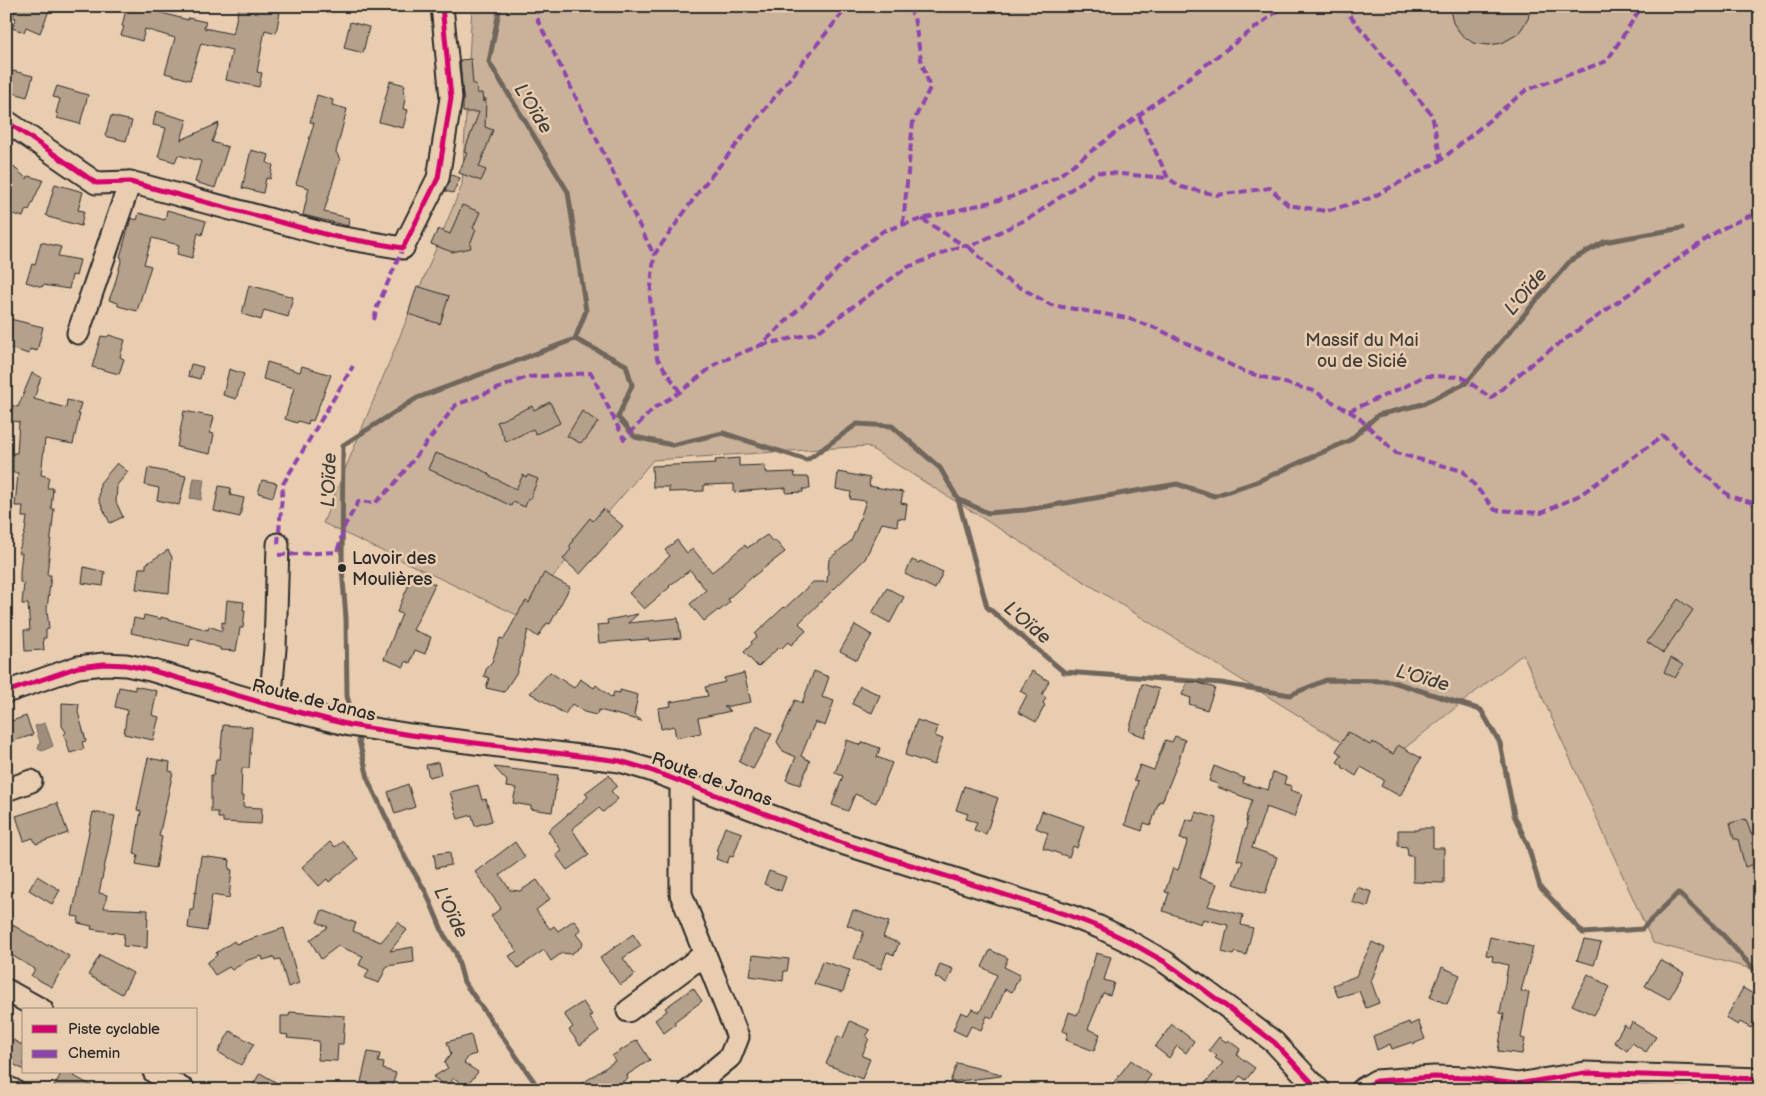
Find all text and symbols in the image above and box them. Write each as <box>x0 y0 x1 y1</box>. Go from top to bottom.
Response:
water label: L'Oïde <box>509 80 557 138</box>
water label: L'Oïde <box>1500 264 1552 320</box>
park label: Massif du Mai ou de Sicié <box>1305 330 1419 372</box>
water label: L'Oïde <box>317 452 342 508</box>
place label: Lavoir des Moulières <box>352 548 436 590</box>
marker: Lavoir des Moulières <box>336 562 348 574</box>
water label: L'Oïde <box>999 597 1055 649</box>
water label: L'Oïde <box>1393 660 1452 697</box>
street label: Route de Janas <box>250 675 378 726</box>
street label: Route de Janas <box>649 748 775 811</box>
water label: L'Oïde <box>428 883 473 942</box>
legend <box>22 1008 198 1074</box>
text: Piste cyclable <box>68 1020 160 1039</box>
text: Chemin <box>68 1044 120 1063</box>

